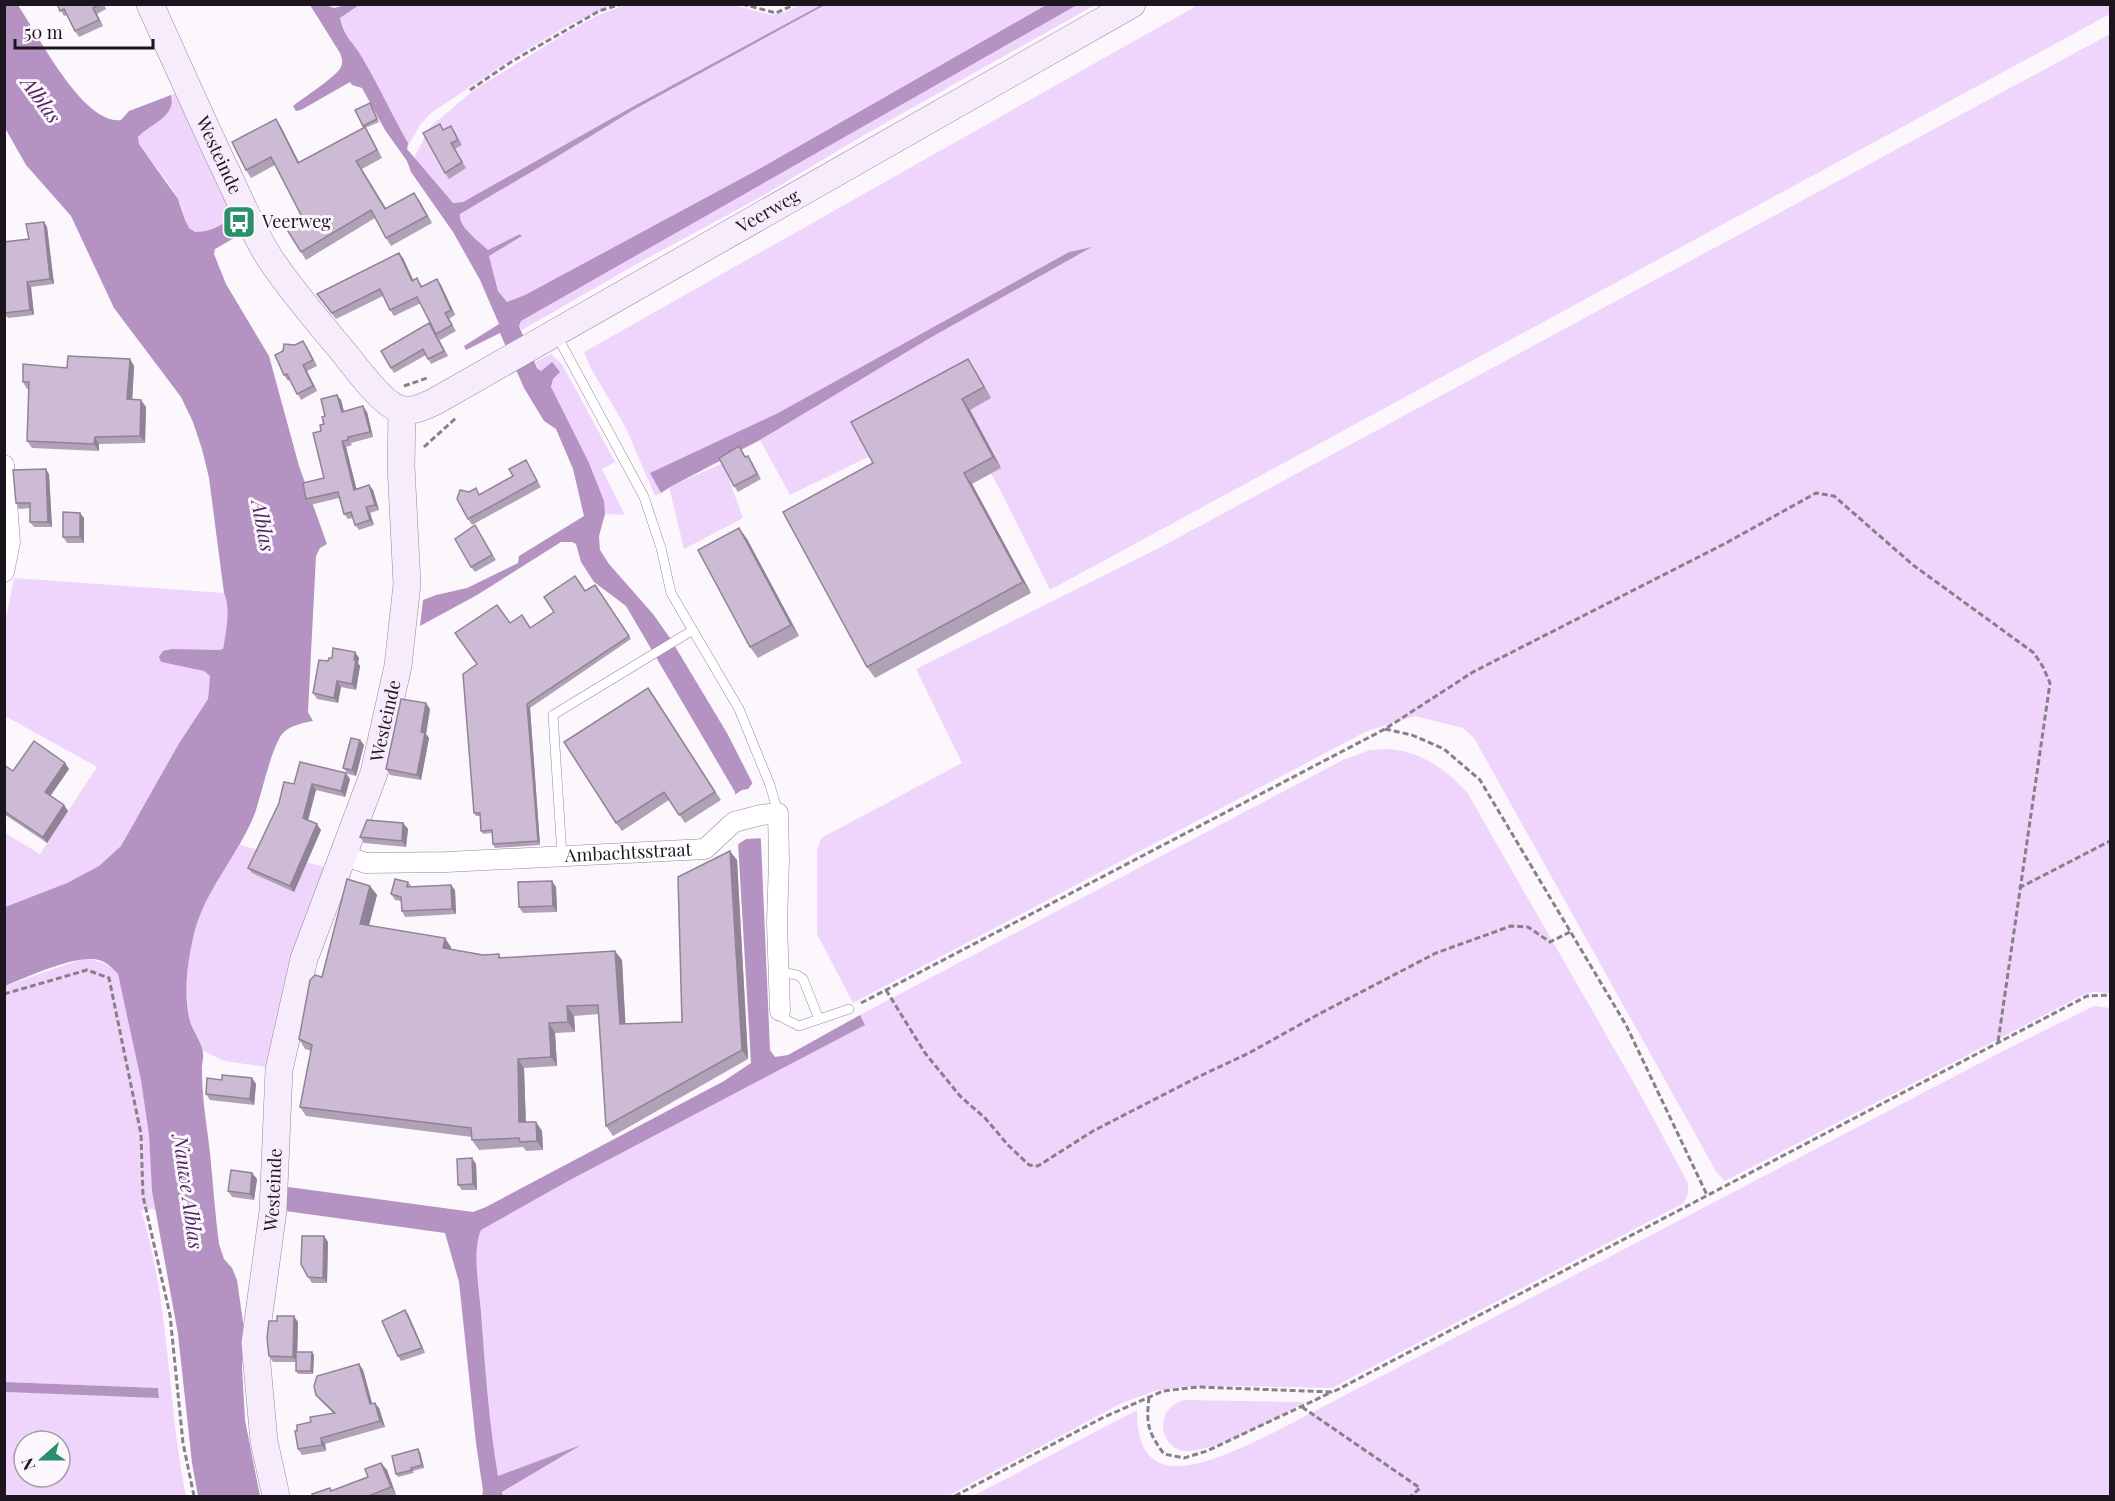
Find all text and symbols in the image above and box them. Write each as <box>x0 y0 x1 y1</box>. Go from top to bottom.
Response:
scale bar <box>15 12 153 50</box>
text: 50 m <box>24 20 63 44</box>
water label: Alblas <box>15 69 69 128</box>
street label: Westeinde <box>191 111 248 198</box>
street label: Veerweg <box>731 183 804 238</box>
bus stop icon: Veerweg <box>221 204 257 240</box>
place label: Veerweg <box>261 209 331 233</box>
water label: Alblas <box>246 496 283 554</box>
street label: Westeinde <box>364 677 406 765</box>
street label: Ambachtsstraat <box>563 837 693 867</box>
water label: Nauwe Alblas <box>168 1131 211 1251</box>
street label: Westeinde <box>257 1148 287 1234</box>
north arrow <box>12 1429 72 1489</box>
text: N <box>15 1455 39 1474</box>

